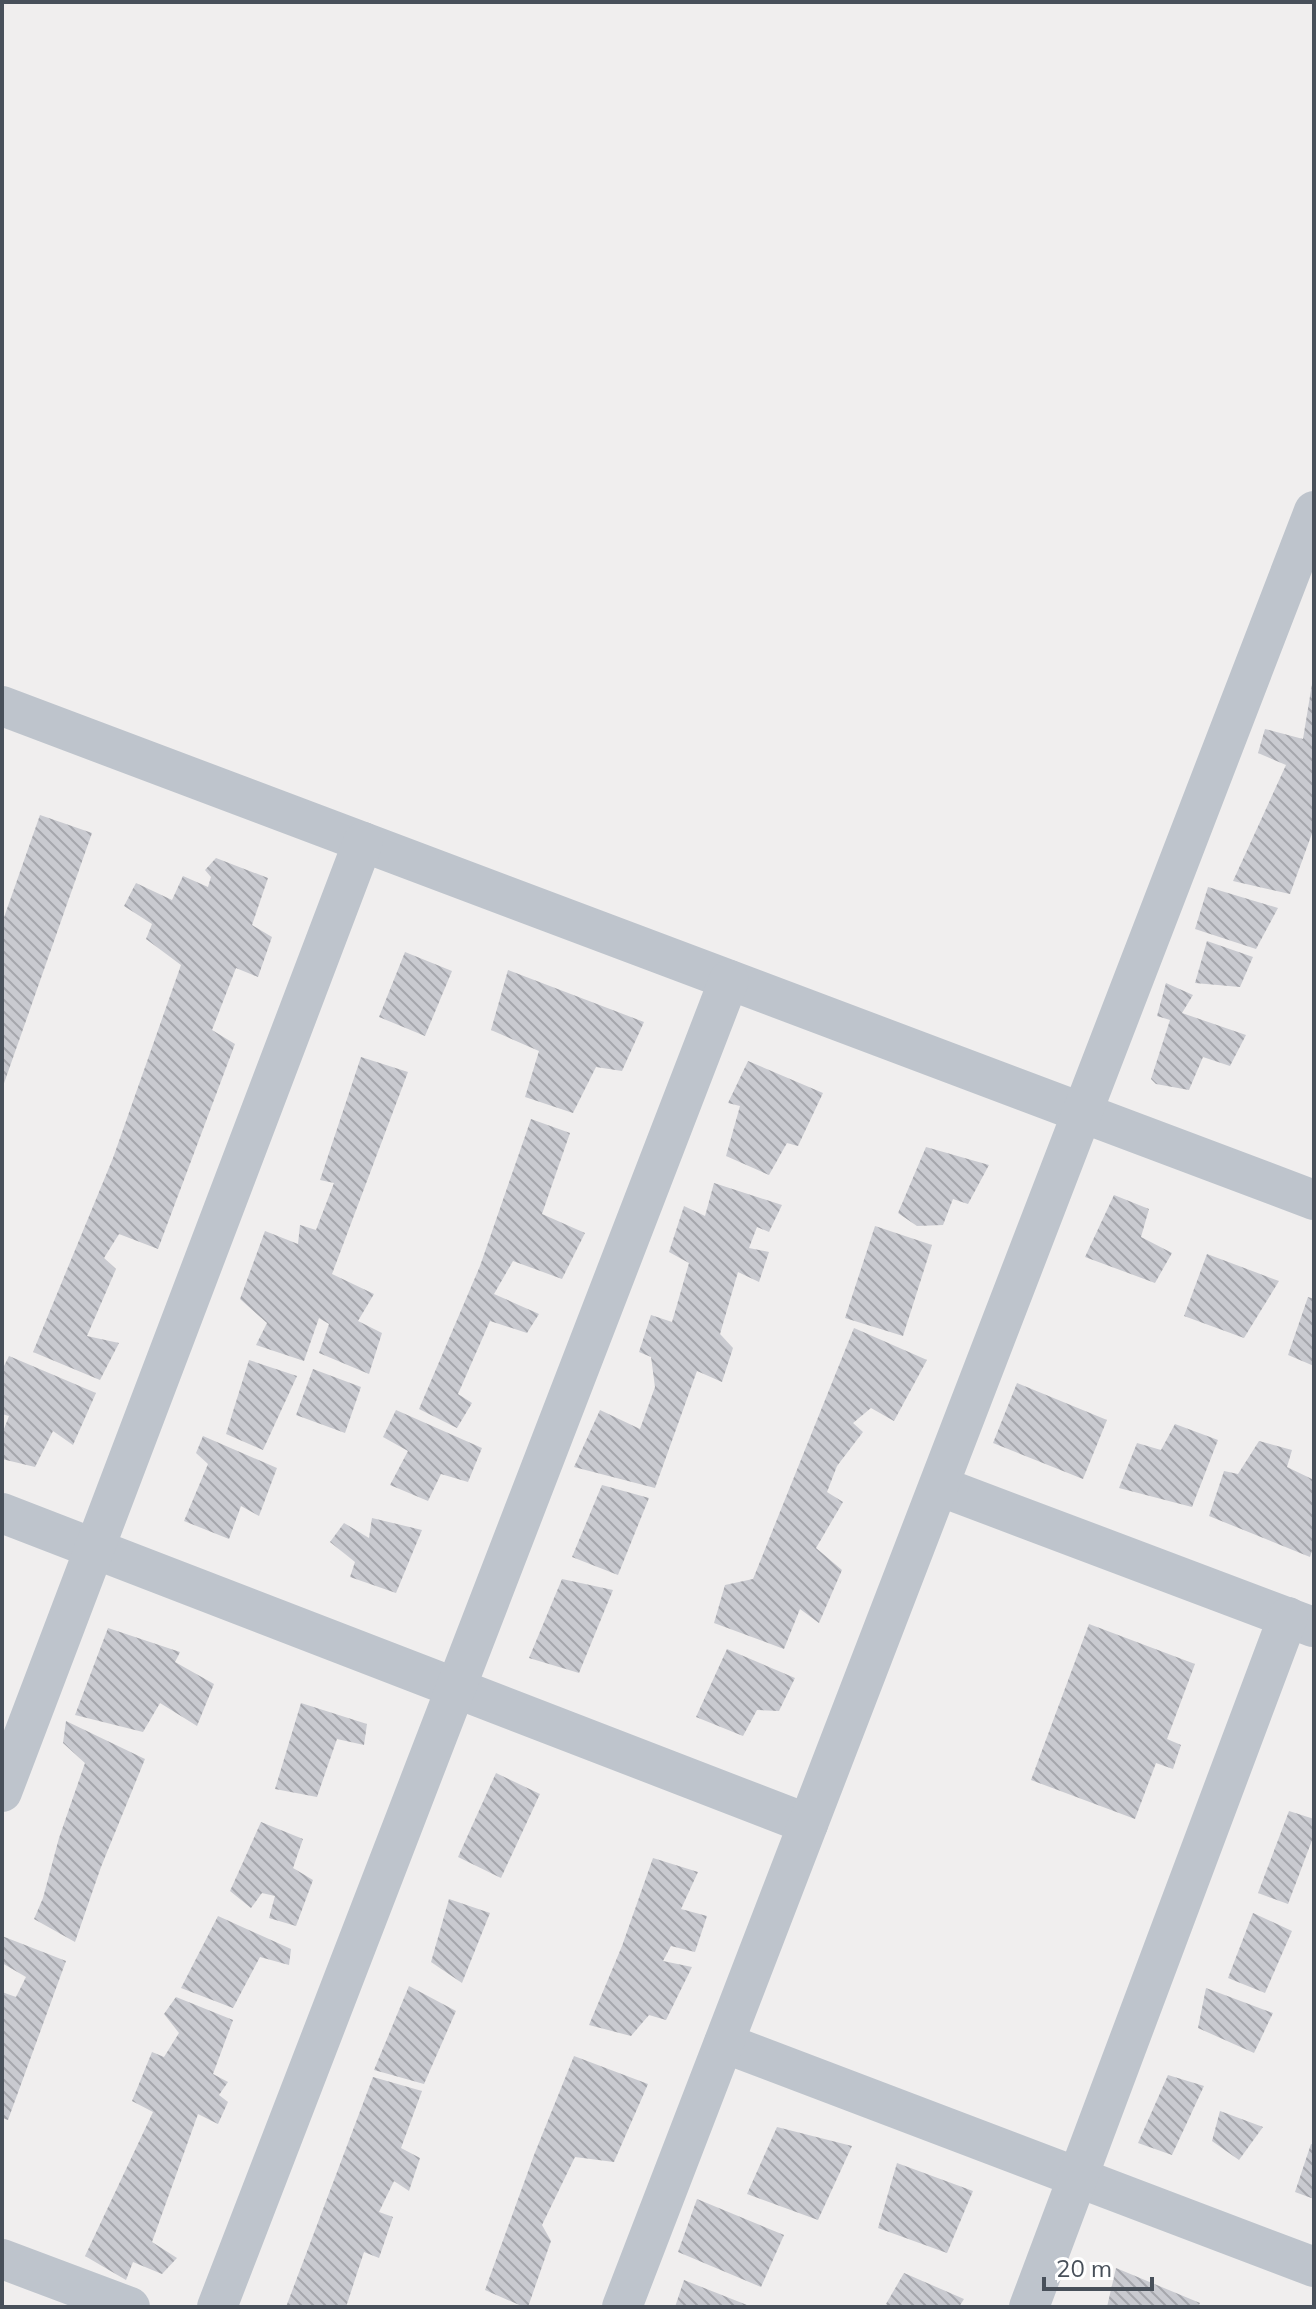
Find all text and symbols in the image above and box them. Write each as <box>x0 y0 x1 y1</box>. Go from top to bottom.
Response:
scale bar <box>1044 2241 1152 2291</box>
text: 20 m <box>1056 2253 1112 2283</box>

